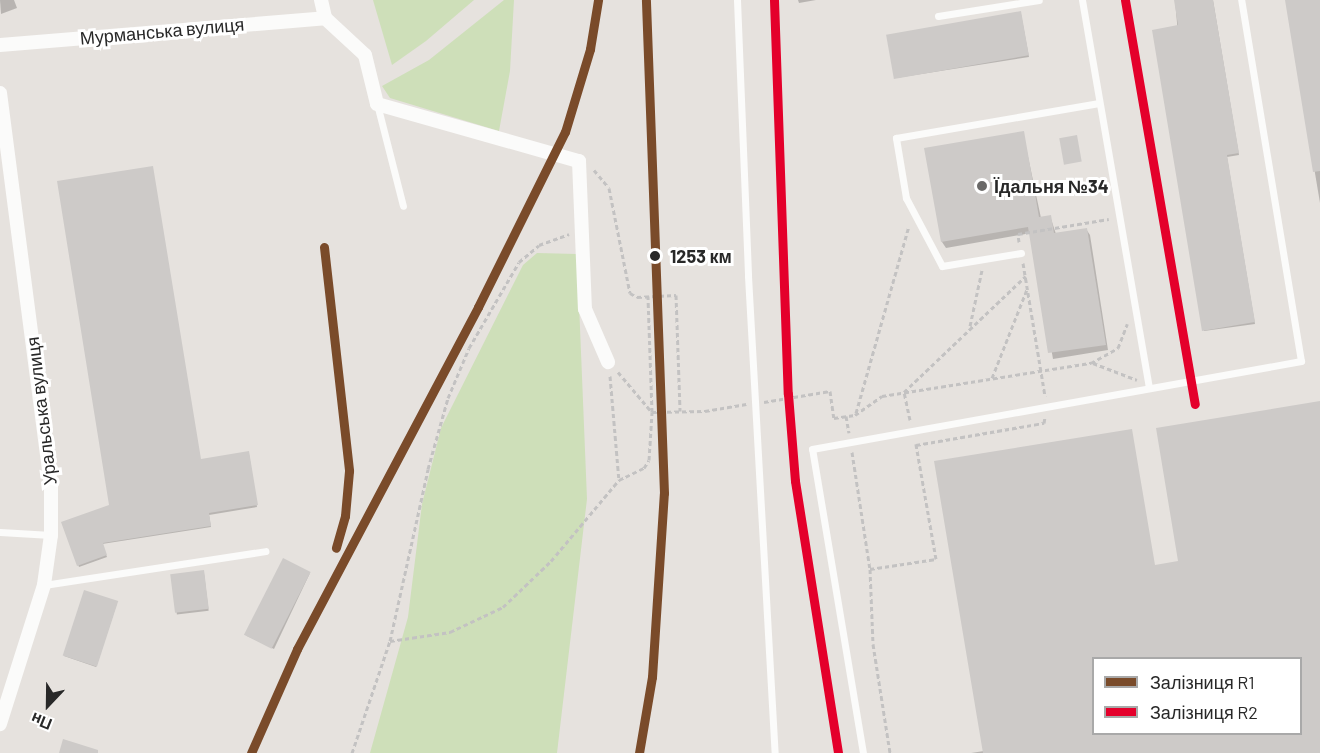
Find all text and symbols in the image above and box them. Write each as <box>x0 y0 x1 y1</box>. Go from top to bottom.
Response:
street label: Мурманська вулиця <box>79 13 245 49</box>
place label: Їдальня №34 <box>994 175 1109 197</box>
marker: Їдальня №34 <box>975 179 989 193</box>
place label: 1253 км <box>670 245 732 267</box>
marker: 1253 км <box>645 246 665 266</box>
street label: Уральська вулиця <box>21 336 61 486</box>
legend <box>1092 657 1302 735</box>
text: Залізниця R1 <box>1150 671 1255 693</box>
north arrow <box>18 675 78 735</box>
text: Залізниця R2 <box>1150 701 1258 723</box>
text: Пн <box>28 709 54 735</box>

